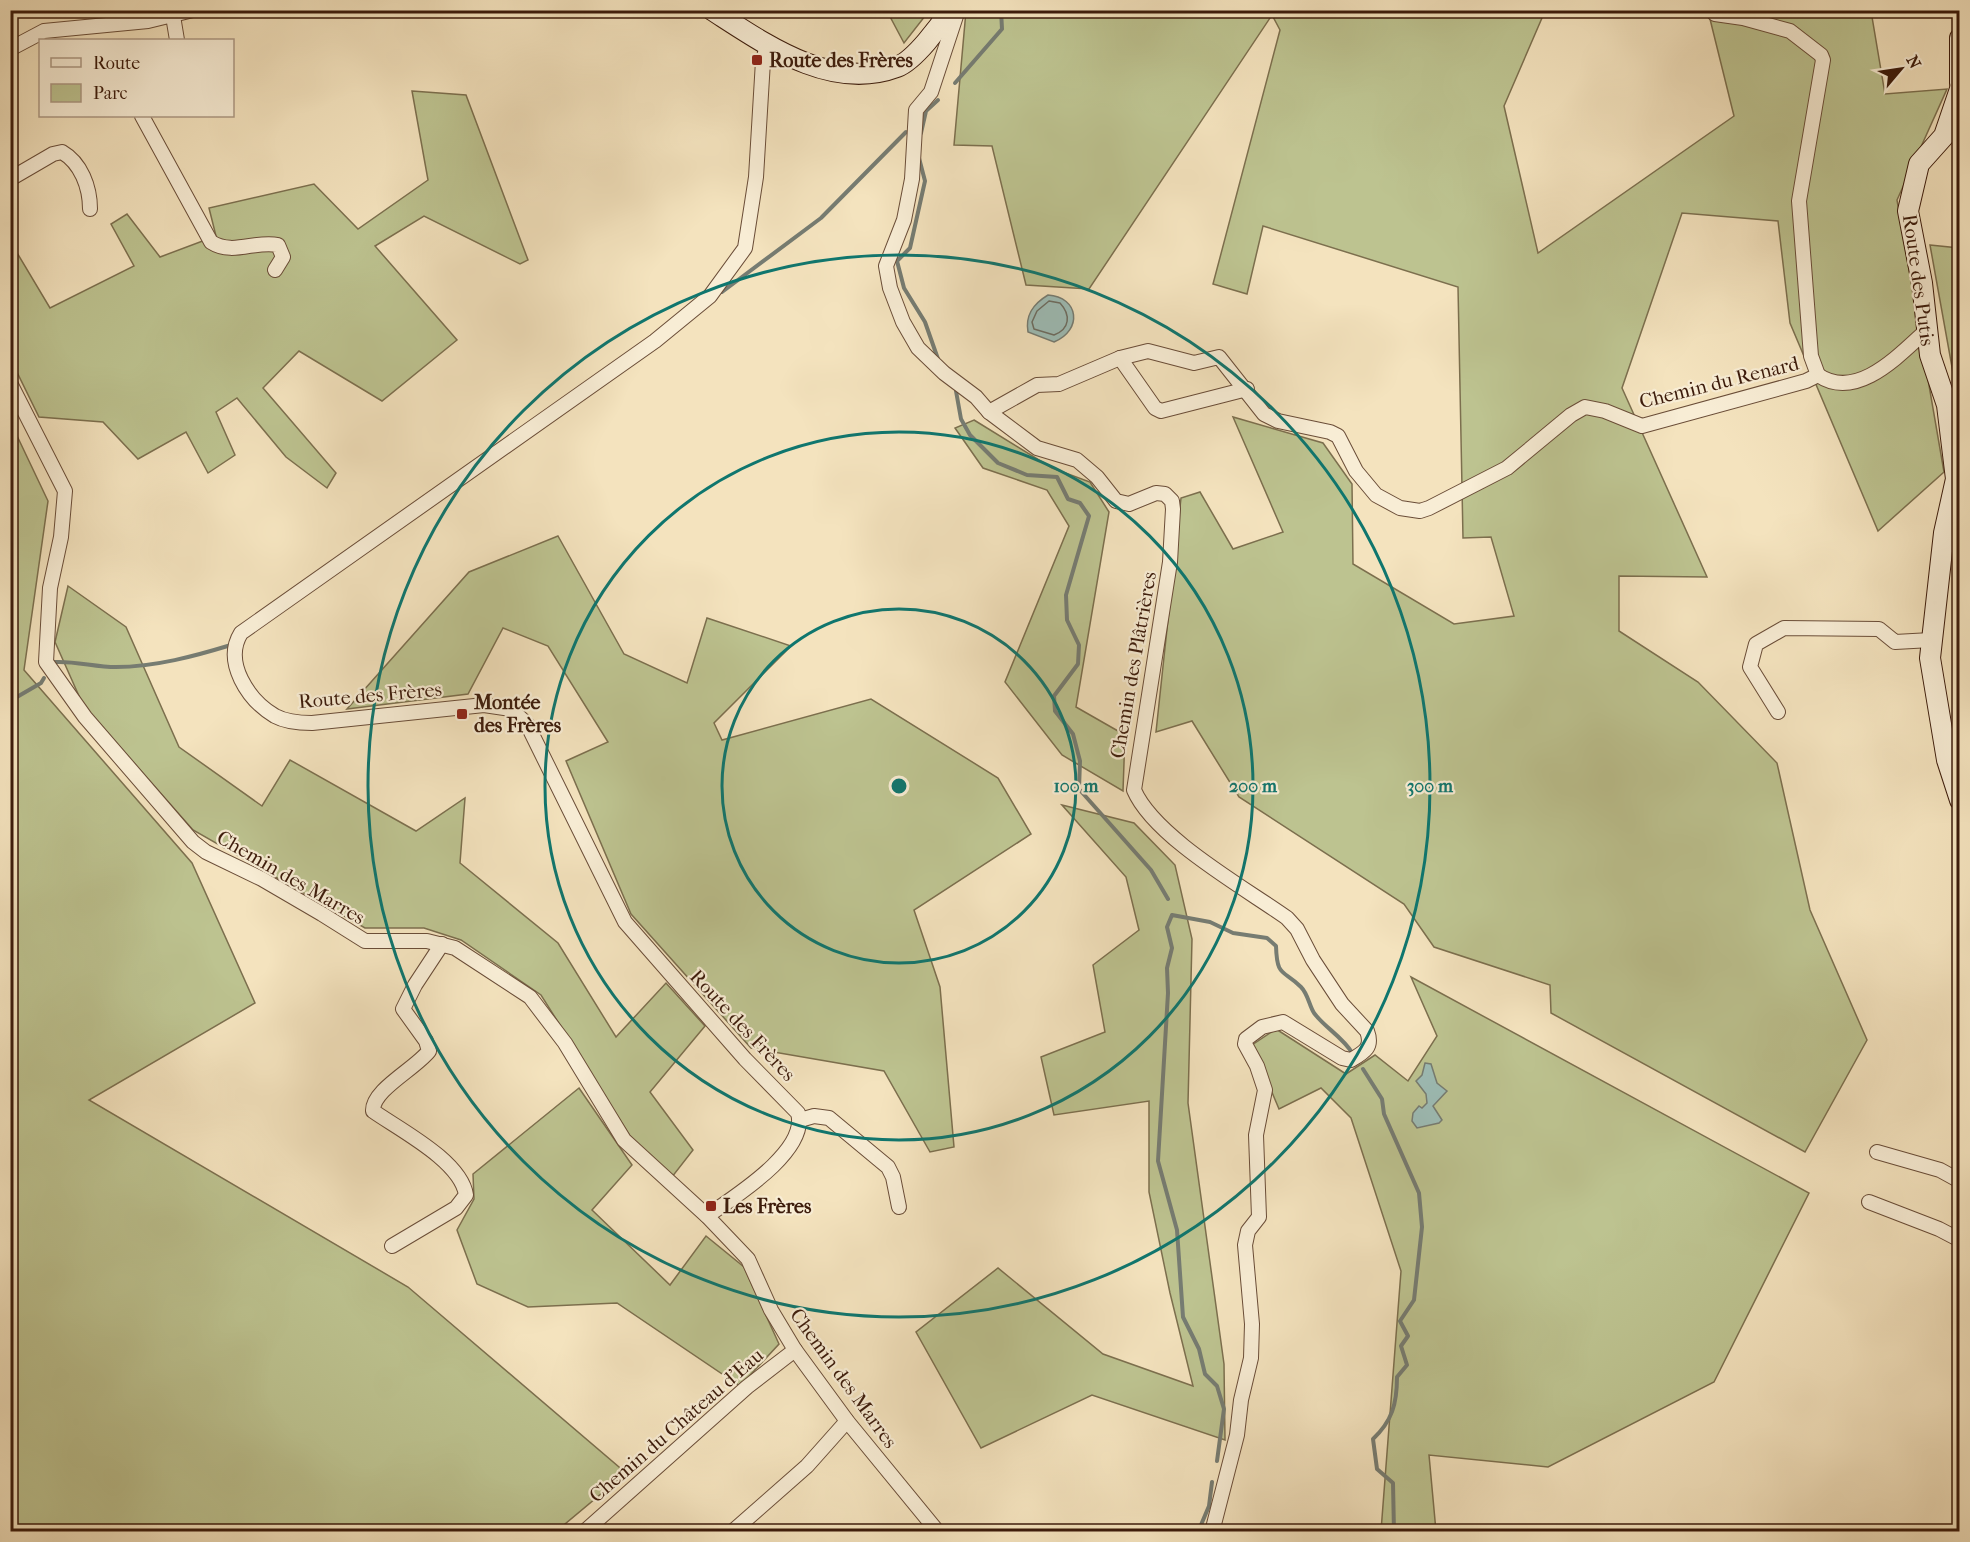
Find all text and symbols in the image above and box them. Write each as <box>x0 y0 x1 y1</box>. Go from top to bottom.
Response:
legend <box>39 39 234 117</box>
north arrow <box>1871 39 1931 99</box>
place label: Route des Frères <box>769 49 914 72</box>
text: N <box>1902 52 1925 73</box>
text: Route <box>93 53 140 74</box>
marker: Route des Frères <box>750 53 764 67</box>
text: Parc <box>93 83 128 104</box>
street label: Route des Putis <box>1898 213 1939 348</box>
street label: Chemin du Renard <box>1637 351 1802 413</box>
street label: Chemin des Plâtrières <box>1106 570 1161 760</box>
street label: Route des Frères <box>297 678 443 713</box>
place label: Montée des Frères <box>473 691 562 737</box>
marker: Montée des Frères <box>455 707 469 721</box>
centre of rings <box>889 776 909 796</box>
text: 100 m <box>1053 776 1100 797</box>
text: 200 m <box>1229 776 1278 797</box>
text: 300 m <box>1407 776 1454 797</box>
street label: Chemin des Marres <box>213 826 369 929</box>
street label: Route des Frères <box>685 965 800 1086</box>
place label: Les Frères <box>723 1195 812 1218</box>
marker: Les Frères <box>704 1199 718 1213</box>
street label: Chemin des Marres <box>785 1304 902 1453</box>
street label: Chemin du Château d'Eau <box>585 1343 769 1507</box>

